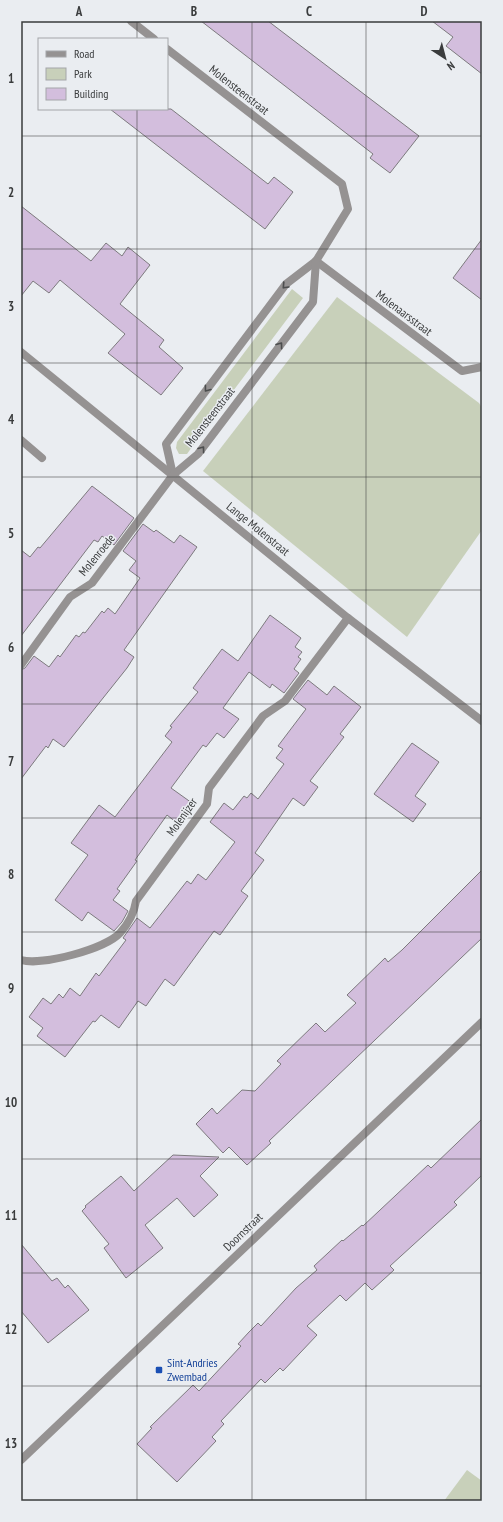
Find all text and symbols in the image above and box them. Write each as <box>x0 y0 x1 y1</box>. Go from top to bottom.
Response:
text: A <box>75 3 83 20</box>
text: B <box>191 3 197 20</box>
text: C <box>306 3 312 20</box>
text: D <box>421 3 428 20</box>
legend <box>38 38 168 110</box>
north arrow <box>425 38 465 78</box>
text: Road <box>74 46 94 61</box>
text: N <box>444 59 457 74</box>
street label: Molensteenstraat <box>206 62 273 118</box>
text: Park <box>74 66 92 81</box>
text: 1 <box>8 70 14 87</box>
text: Building <box>74 86 109 101</box>
text: 2 <box>8 184 14 201</box>
one-way arrow <box>283 281 290 289</box>
street label: Molenaarsstraat <box>373 287 436 339</box>
text: 3 <box>8 298 14 315</box>
one-way arrow <box>275 343 282 350</box>
street label: Molensteenstraat <box>182 383 238 450</box>
one-way arrow <box>204 385 212 392</box>
text: 4 <box>8 411 15 428</box>
one-way arrow <box>197 447 204 454</box>
street label: Lange Molenstraat <box>224 499 293 559</box>
text: 5 <box>8 525 14 542</box>
street label: Molenroede <box>75 531 118 579</box>
text: 6 <box>8 639 14 656</box>
text: 7 <box>8 753 14 770</box>
street label: Molenijzer <box>163 794 201 839</box>
text: 8 <box>8 866 14 883</box>
text: 9 <box>8 980 14 997</box>
text: 10 <box>5 1094 17 1111</box>
text: 11 <box>5 1207 17 1224</box>
street label: Doornstraat <box>220 1209 266 1254</box>
text: 12 <box>5 1321 17 1338</box>
place label: Sint-Andries Zwembad <box>167 1355 218 1384</box>
marker: Sint-Andries Zwembad <box>154 1365 164 1375</box>
text: 13 <box>5 1435 17 1452</box>

